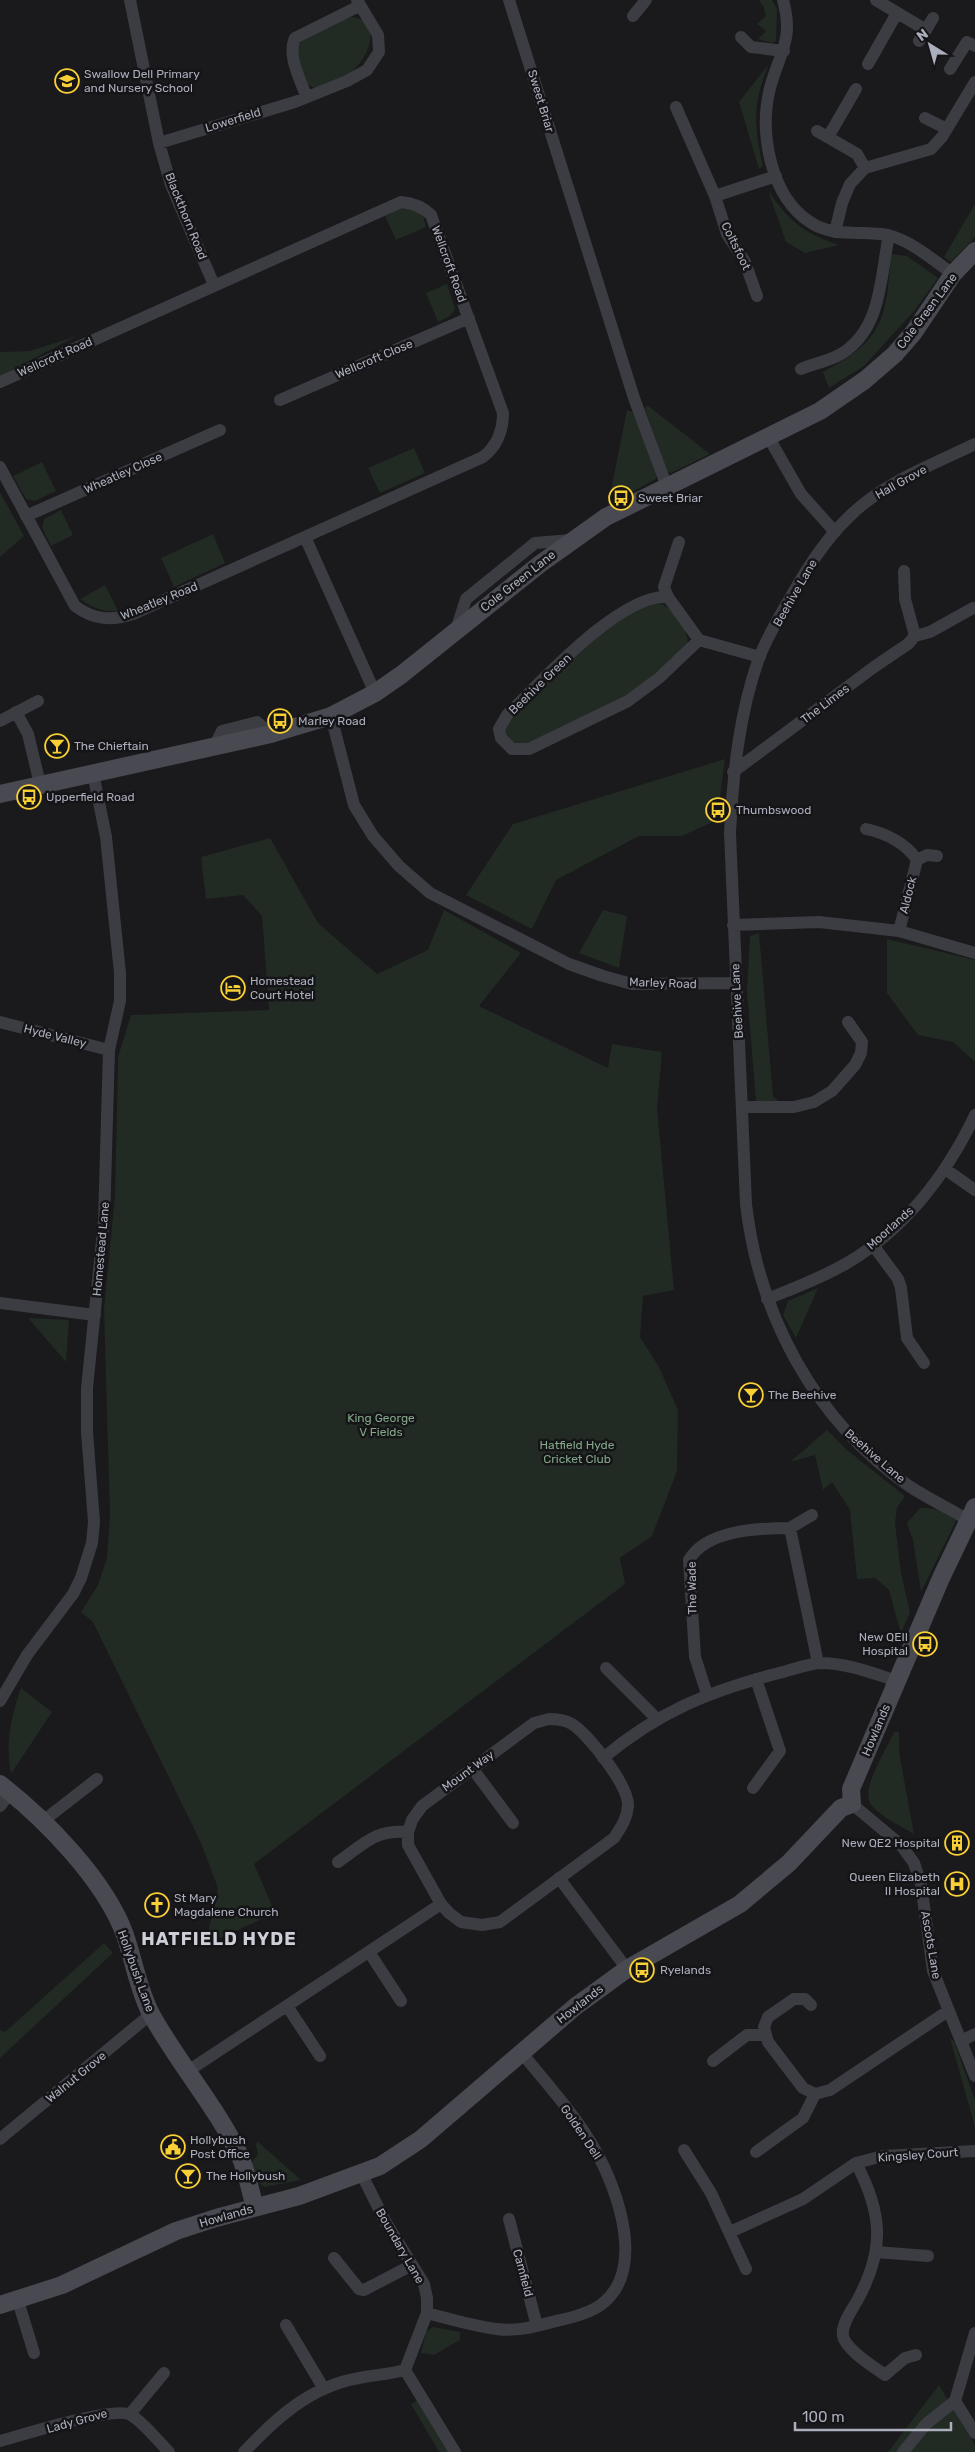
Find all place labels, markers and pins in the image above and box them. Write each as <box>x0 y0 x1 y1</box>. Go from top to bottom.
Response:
place label: Swallow Dell Primary and Nursery School <box>84 67 200 95</box>
school or university icon: Swallow Dell Primary and Nursery School <box>54 68 80 94</box>
bus stop icon: Sweet Briar <box>608 485 634 511</box>
place label: Sweet Briar <box>638 491 703 505</box>
bus stop icon: Marley Road <box>267 708 293 734</box>
place label: Marley Road <box>298 714 366 728</box>
bar icon: The Chieftain <box>44 733 70 759</box>
place label: The Chieftain <box>74 739 149 753</box>
bus stop icon: Upperfield Road <box>16 784 42 810</box>
place label: Upperfield Road <box>46 790 135 804</box>
bus stop icon: Thumbswood <box>705 797 731 823</box>
place label: Thumbswood <box>736 803 811 817</box>
place label: Homestead Court Hotel <box>250 974 314 1002</box>
hotel icon: Homestead Court Hotel <box>220 975 246 1001</box>
bar icon: The Beehive <box>738 1382 764 1408</box>
place label: The Beehive <box>768 1388 837 1402</box>
place label: New QEII Hospital <box>859 1630 908 1658</box>
bus stop icon: New QEII Hospital <box>912 1631 938 1657</box>
building icon: New QE2 Hospital <box>944 1830 970 1856</box>
place label: New QE2 Hospital <box>842 1836 940 1850</box>
place label: Queen Elizabeth II Hospital <box>849 1870 940 1898</box>
hospital icon: Queen Elizabeth II Hospital <box>944 1871 970 1897</box>
place label: St Mary Magdalene Church <box>174 1891 279 1919</box>
church icon: St Mary Magdalene Church <box>144 1892 170 1918</box>
bus stop icon: Ryelands <box>629 1957 655 1983</box>
place label: Ryelands <box>660 1963 711 1977</box>
place label: Hollybush Post Office <box>190 2133 250 2161</box>
public building icon: Hollybush Post Office <box>160 2134 186 2160</box>
bar icon: The Hollybush <box>175 2163 201 2189</box>
place label: The Hollybush <box>206 2169 285 2183</box>

